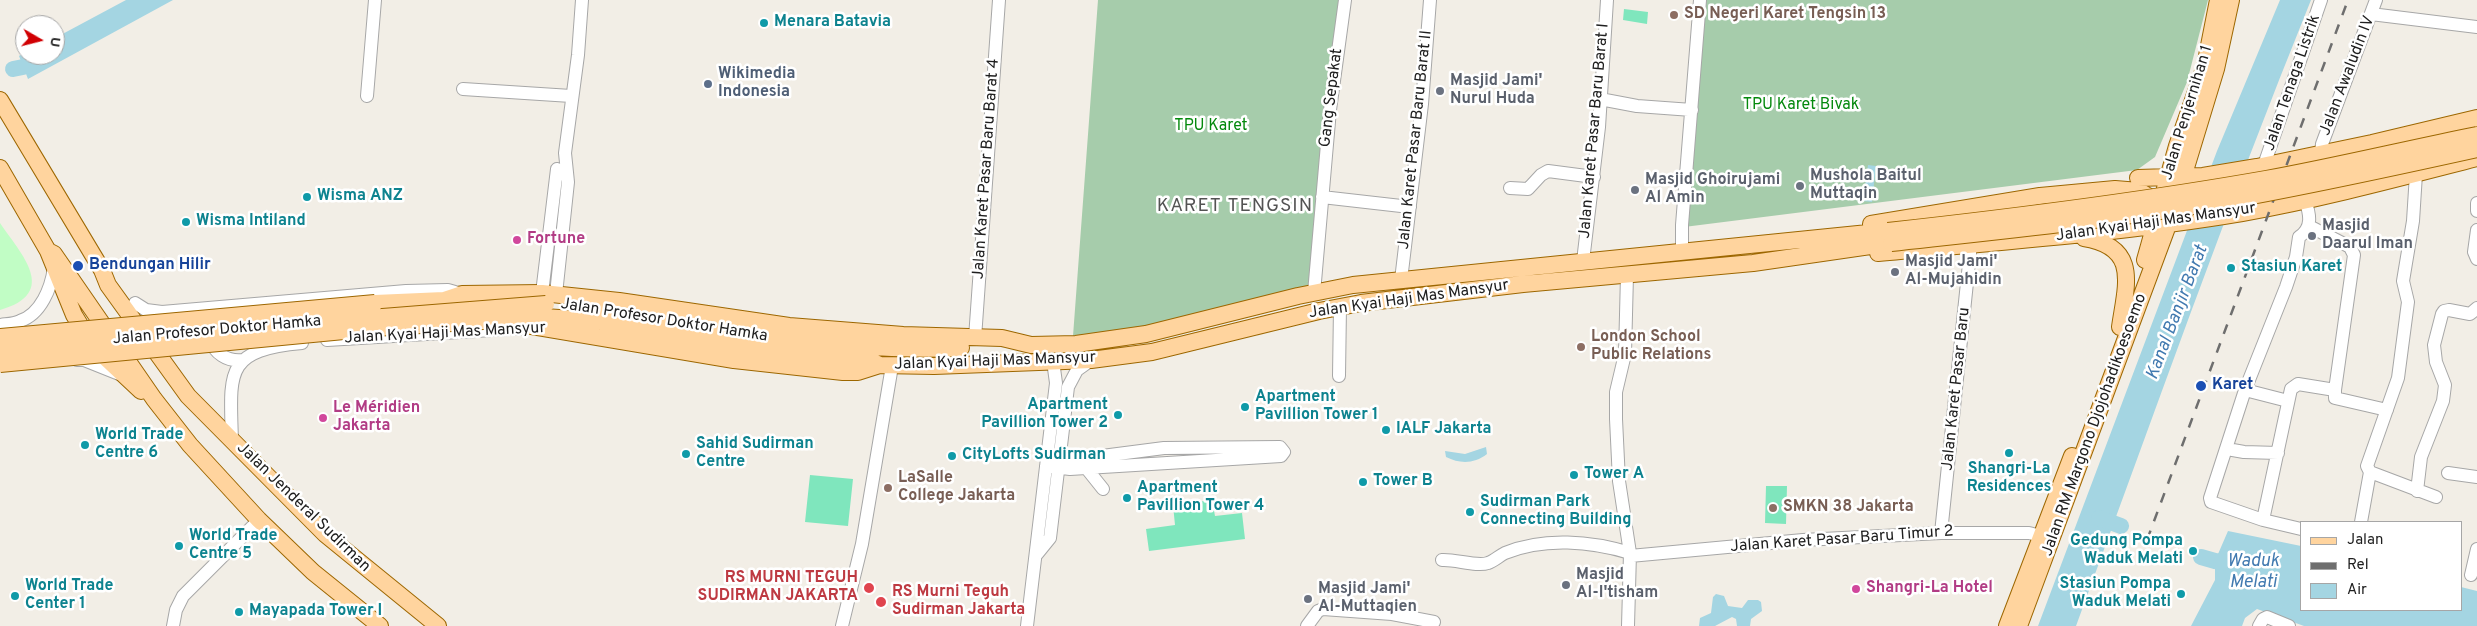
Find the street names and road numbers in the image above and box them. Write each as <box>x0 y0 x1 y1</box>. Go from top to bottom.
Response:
street label: Jalan Tenaga Listrik <box>2261 12 2325 154</box>
street label: Jalan Awaludin IV <box>2316 13 2380 139</box>
street label: Jalan Karet Pasar Baru Barat I <box>1576 23 1614 239</box>
street label: Jalan Karet Pasar Baru Barat II <box>1395 30 1437 250</box>
street label: Jalan Penjernihan 1 <box>2158 43 2218 183</box>
street label: Gang Sepakat <box>1316 47 1348 149</box>
street label: Jalan Karet Pasar Baru Barat 4 <box>970 58 1004 280</box>
street label: Jalan Kyai Haji Mas Mansyur <box>2055 199 2257 247</box>
street label: Jalan Kyai Haji Mas Mansyur <box>1308 276 1510 324</box>
street label: Jalan RM Margono Djojohadikoesoemo <box>2038 291 2152 559</box>
street label: Jalan Profesor Doktor Hamka <box>559 295 769 347</box>
street label: Jalan Karet Pasar Baru <box>1939 306 1975 472</box>
street label: Jalan Profesor Doktor Hamka <box>112 312 322 350</box>
street label: Jalan Kyai Haji Mas Mansyur <box>344 319 546 349</box>
street label: Jalan Kyai Haji Mas Mansyur <box>894 349 1096 375</box>
street label: Jalan Jenderal Sudirman <box>232 439 374 577</box>
street label: Jalan Karet Pasar Baru Timur 2 <box>1730 523 1954 557</box>

